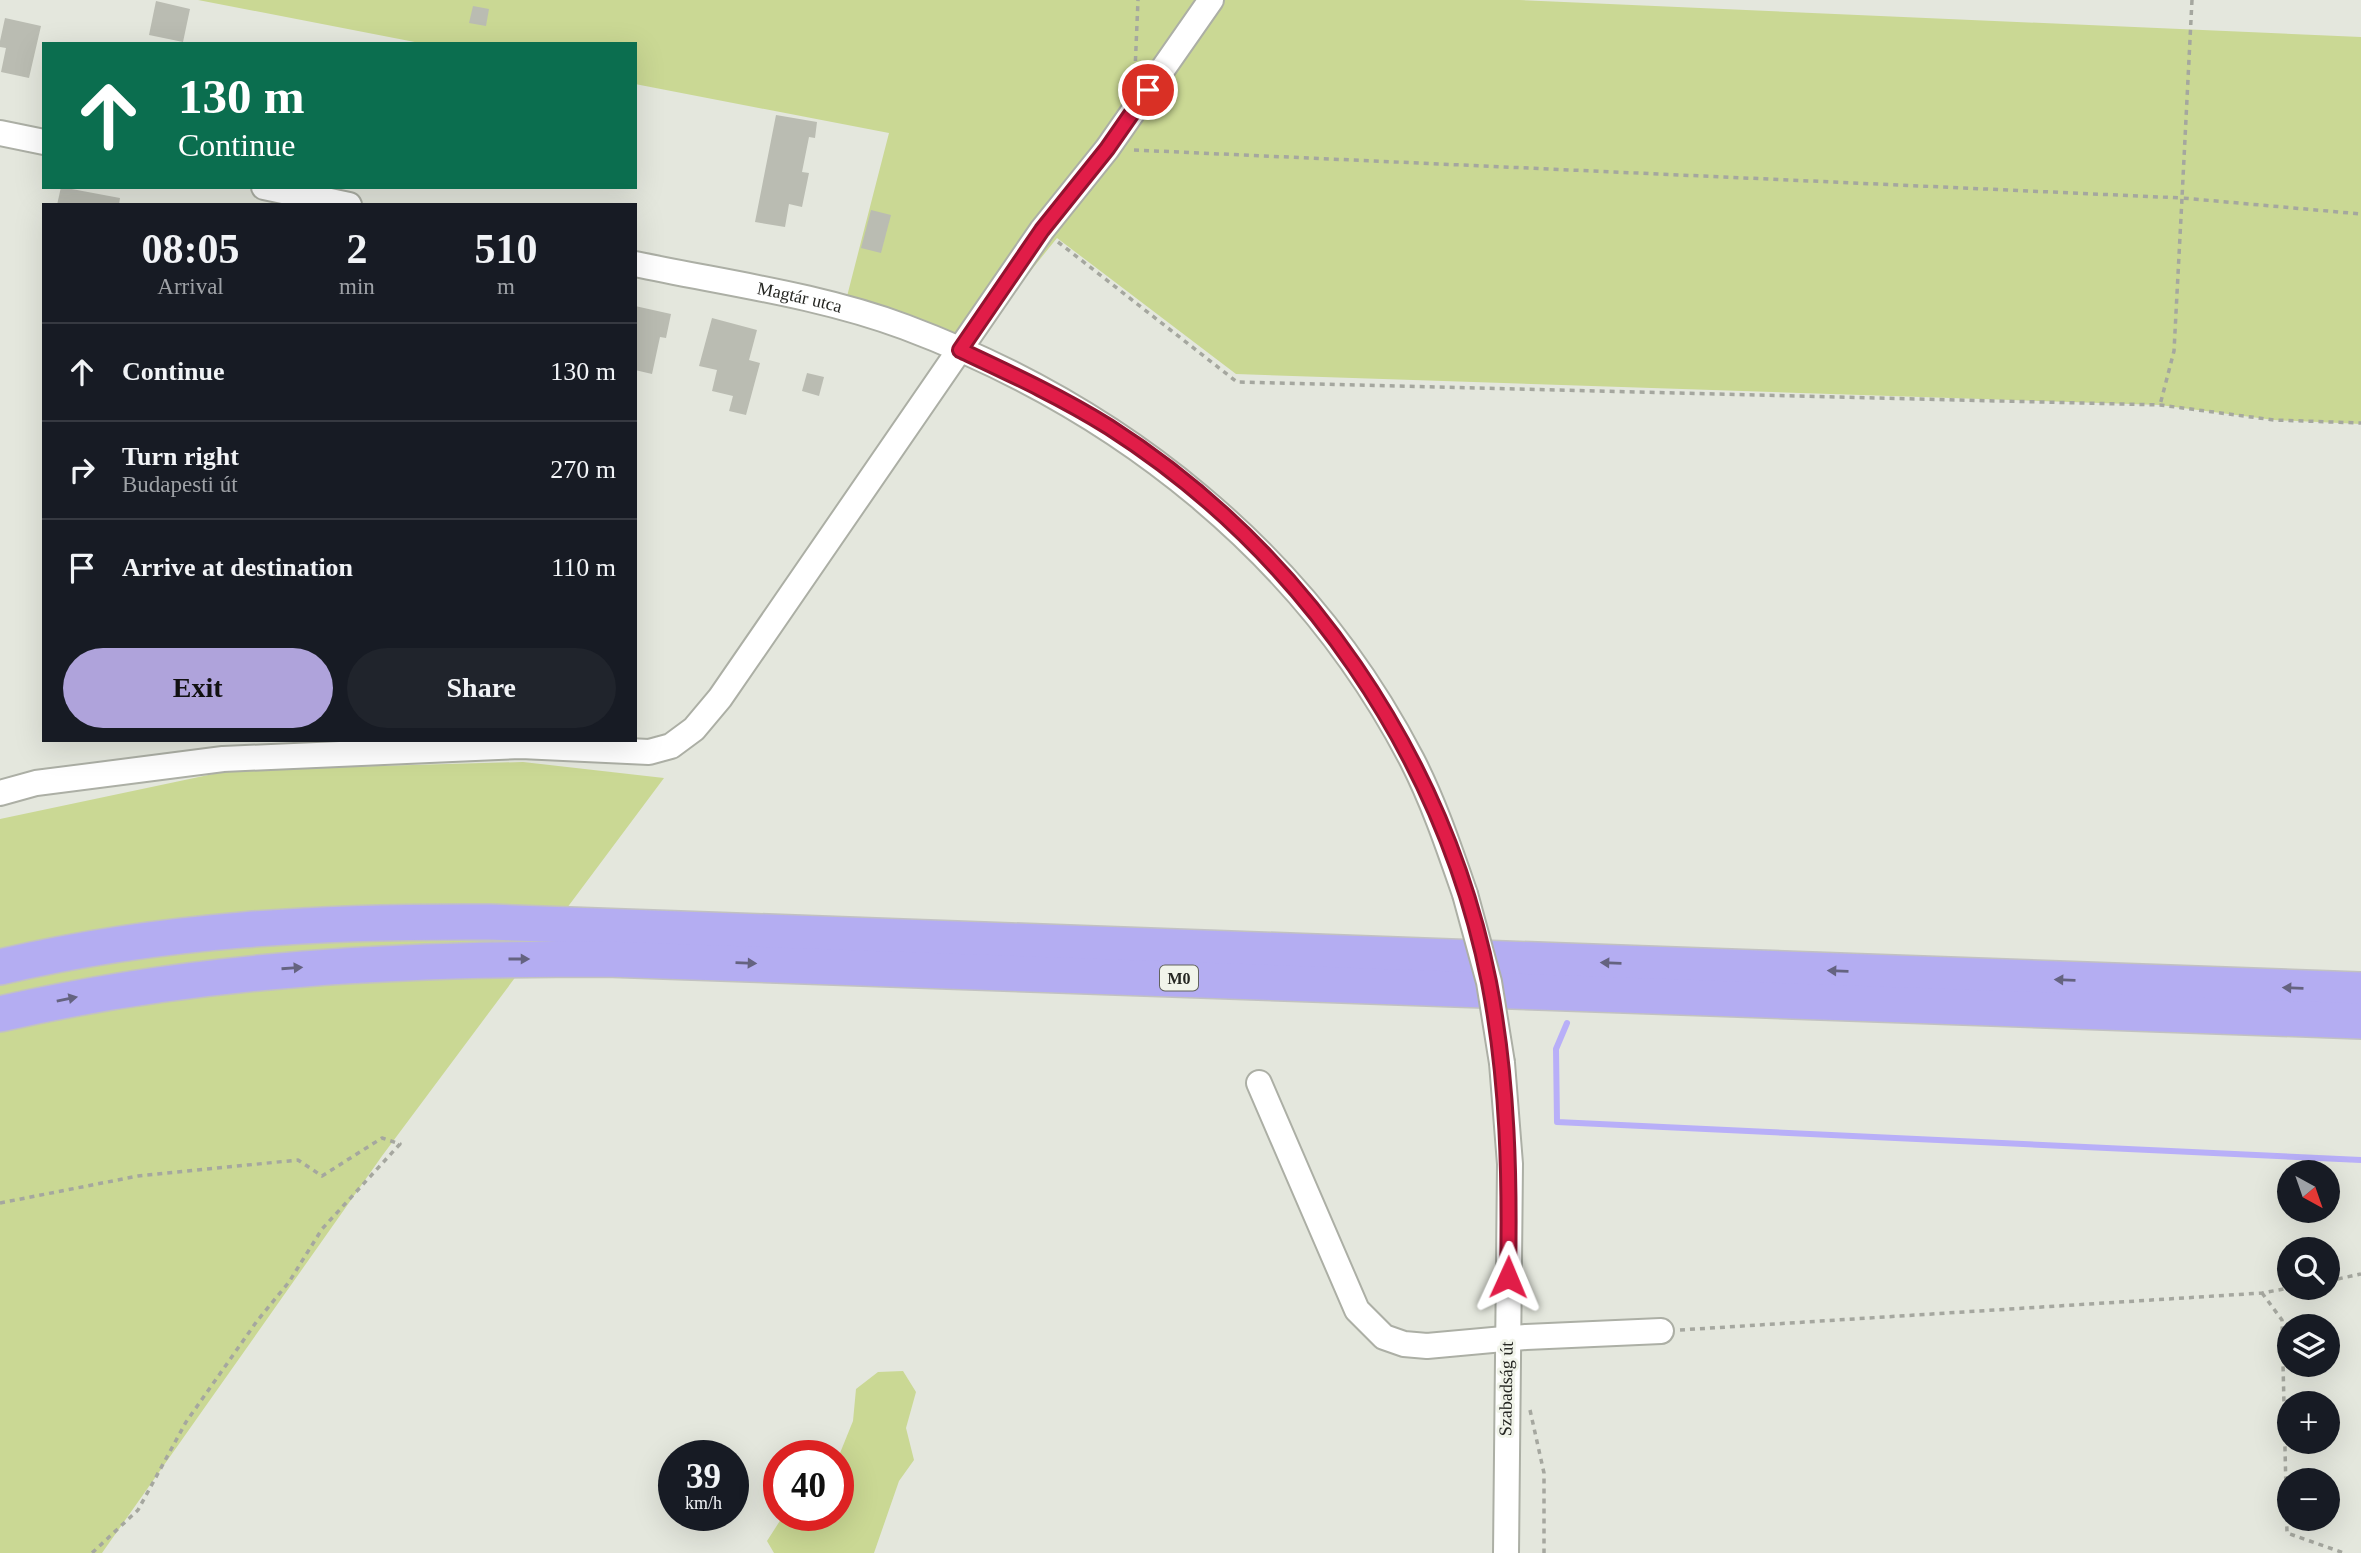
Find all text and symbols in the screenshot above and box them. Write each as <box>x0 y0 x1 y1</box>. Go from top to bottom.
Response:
pin <box>1118 60 1178 120</box>
text: 130 m <box>178 69 305 124</box>
icon: ahead <box>63 70 154 161</box>
icon: arrive <box>1129 71 1167 109</box>
text: Continue <box>178 127 295 163</box>
text: 08:05 <box>142 226 240 272</box>
text: 2 <box>346 226 367 272</box>
text: 510 <box>474 226 537 272</box>
text: Arrival <box>157 274 224 299</box>
text: min <box>339 274 375 299</box>
text: m <box>497 274 515 299</box>
street label: Magtár utca <box>755 278 844 317</box>
icon: ahead <box>63 353 101 391</box>
text: Continue <box>122 357 225 386</box>
text: 130 m <box>550 357 616 386</box>
text: Turn right <box>122 442 239 471</box>
icon: right <box>63 451 101 489</box>
text: 270 m <box>550 455 616 484</box>
text: Budapesti út <box>122 472 238 497</box>
icon: arrive <box>63 549 101 587</box>
text: Arrive at destination <box>122 553 353 582</box>
text: 110 m <box>551 553 616 582</box>
button: Exit <box>63 648 333 728</box>
button: Share <box>347 648 616 728</box>
one-way arrow <box>508 953 530 965</box>
one-way arrow <box>1599 957 1621 968</box>
one-way arrow <box>736 958 758 969</box>
one-way arrow <box>281 962 303 973</box>
road number: M0 <box>1160 966 1198 990</box>
one-way arrow <box>1827 966 1849 977</box>
one-way arrow <box>2054 974 2076 985</box>
one-way arrow <box>2282 982 2304 993</box>
one-way arrow <box>56 994 78 1005</box>
north arrow <box>2277 1160 2340 1223</box>
map controls <box>2277 1160 2340 1531</box>
button: search <box>2277 1237 2340 1300</box>
position arrow <box>1471 1240 1545 1314</box>
button: layers <box>2277 1314 2340 1377</box>
street label: Szabadság út <box>1495 1342 1517 1436</box>
button: + <box>2277 1391 2340 1454</box>
speed limit sign: 40 <box>763 1440 854 1531</box>
text: 39 <box>686 1457 721 1496</box>
button: − <box>2277 1468 2340 1531</box>
text: km/h <box>685 1493 722 1513</box>

